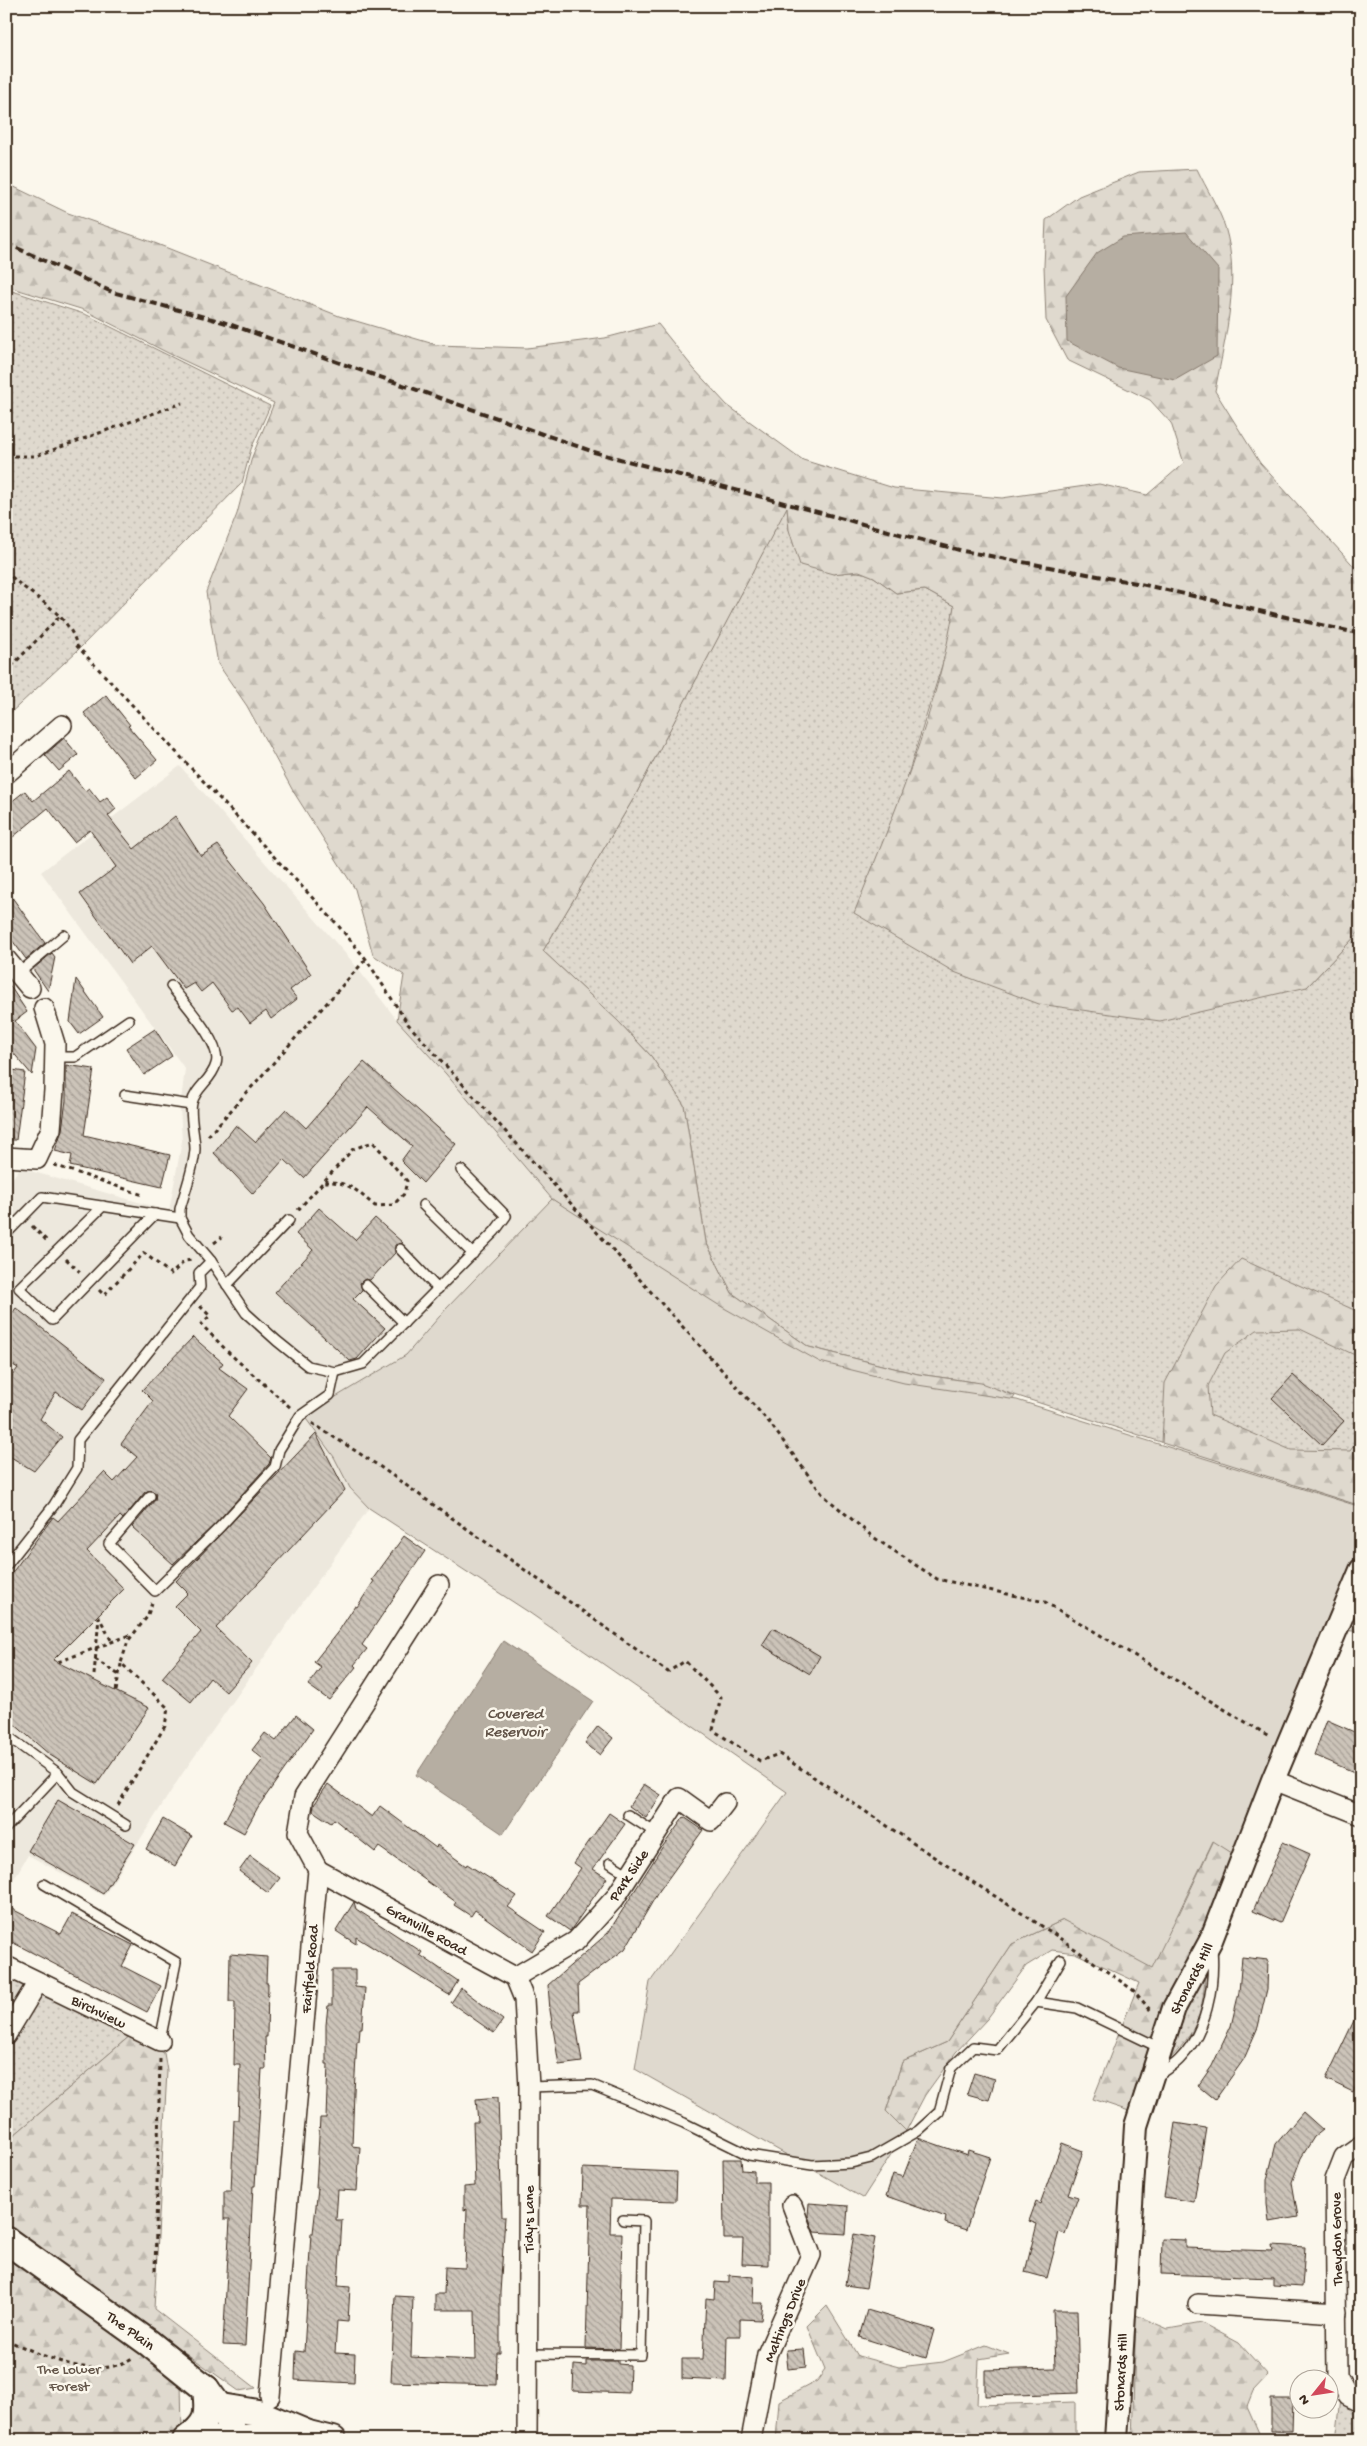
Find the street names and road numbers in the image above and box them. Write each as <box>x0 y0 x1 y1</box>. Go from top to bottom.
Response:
street label: Park Side <box>605 1846 654 1906</box>
street label: Granville Road <box>382 1901 471 1961</box>
street label: Fairfield Road <box>298 1923 324 2015</box>
street label: Stonards Hill <box>1167 1940 1218 2018</box>
street label: Birchview <box>67 1991 129 2034</box>
street label: Tidy's Lane <box>521 2185 539 2253</box>
street label: Theydon Grove <box>1328 2192 1348 2287</box>
street label: Maltings Drive <box>761 2276 811 2365</box>
street label: The Plain <box>101 2307 158 2355</box>
street label: Stonards Hill <box>1111 2333 1133 2411</box>

